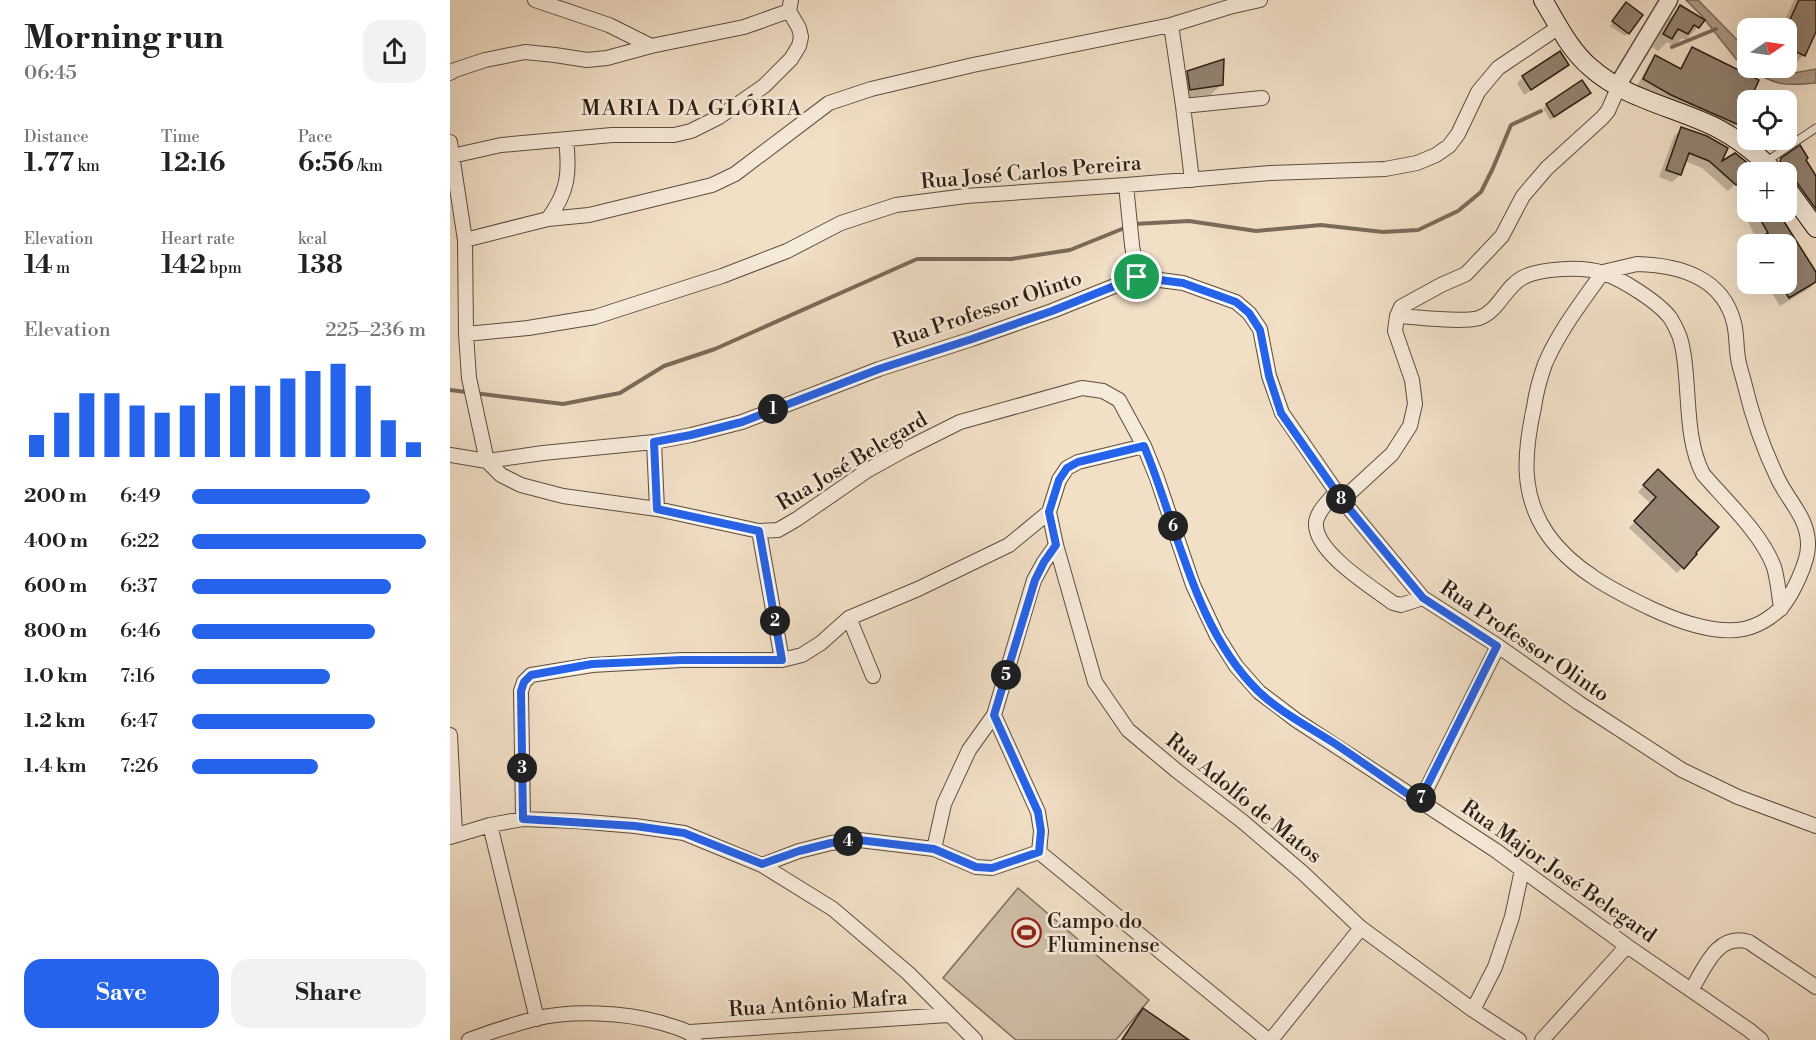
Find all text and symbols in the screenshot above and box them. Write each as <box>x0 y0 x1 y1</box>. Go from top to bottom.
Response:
text: Morning run <box>24 18 224 59</box>
north arrow <box>1737 18 1797 78</box>
map controls <box>1737 18 1797 294</box>
button: share <box>363 20 426 83</box>
text: 06:45 <box>24 61 77 86</box>
button: locate <box>1737 90 1797 150</box>
district label: MARIA DA GLÓRIA <box>581 93 803 122</box>
text: Distance <box>24 127 89 147</box>
text: Time <box>161 127 200 147</box>
text: Pace <box>298 127 332 147</box>
text: 1.77 <box>24 147 74 179</box>
text: 12:16 <box>161 147 225 179</box>
text: 6:56 <box>298 147 354 179</box>
street label: Rua José Carlos Pereira <box>920 150 1143 196</box>
text: km <box>74 156 100 176</box>
text: /km <box>354 156 383 176</box>
button: + <box>1737 162 1797 222</box>
text: Elevation <box>24 229 93 249</box>
text: Heart rate <box>161 229 235 249</box>
text: kcal <box>298 229 327 249</box>
button: − <box>1737 234 1797 294</box>
text: 14 <box>24 249 53 281</box>
text: 142 <box>161 249 206 281</box>
text: 138 <box>298 249 343 281</box>
pin <box>1111 251 1162 302</box>
text: m <box>53 258 70 278</box>
text: bpm <box>206 258 242 278</box>
icon: arrive <box>1120 260 1153 293</box>
street label: Rua Professor Olinto <box>889 265 1085 355</box>
text: Elevation <box>24 318 111 343</box>
text: 225–236 m <box>325 318 426 343</box>
pin: 1 <box>758 394 788 424</box>
text: 1 <box>769 399 777 419</box>
street label: Rua José Belegard <box>773 407 933 517</box>
text: 200 m <box>24 484 87 509</box>
text: 6:49 <box>120 484 161 509</box>
pin: 8 <box>1326 484 1356 514</box>
text: 8 <box>1336 489 1346 509</box>
pin: 6 <box>1158 511 1188 541</box>
text: 6 <box>1168 516 1178 536</box>
text: 400 m <box>24 529 88 554</box>
text: 6:22 <box>120 529 159 554</box>
text: 600 m <box>24 574 87 599</box>
text: 6:37 <box>120 574 157 599</box>
street label: Rua Professor Olinto <box>1435 576 1614 708</box>
pin: 2 <box>760 606 790 636</box>
text: 2 <box>770 611 780 631</box>
text: 800 m <box>24 619 87 644</box>
text: 6:46 <box>120 619 161 644</box>
pin: 5 <box>991 660 1021 690</box>
text: 1.0 km <box>24 664 88 689</box>
text: 7:16 <box>120 664 155 689</box>
text: 5 <box>1001 665 1011 685</box>
text: 1.2 km <box>24 709 86 734</box>
text: 6:47 <box>120 709 158 734</box>
street label: Rua Adolfo de Matos <box>1160 728 1327 870</box>
pin: 3 <box>507 753 537 783</box>
text: 1.4 km <box>24 754 86 779</box>
text: 7:26 <box>120 754 158 779</box>
text: 3 <box>517 758 527 778</box>
pin: 7 <box>1406 783 1436 813</box>
text: 7 <box>1416 788 1426 808</box>
street label: Rua Major José Belegard <box>1456 795 1661 949</box>
pin: 4 <box>833 826 863 856</box>
text: 4 <box>843 831 853 851</box>
place label: Campo do Fluminense <box>1047 909 1160 959</box>
sports icon: Campo do Fluminense <box>1010 917 1042 949</box>
button: Save <box>24 959 219 1028</box>
button: Share <box>231 959 426 1028</box>
street label: Rua Antônio Mafra <box>728 985 909 1023</box>

